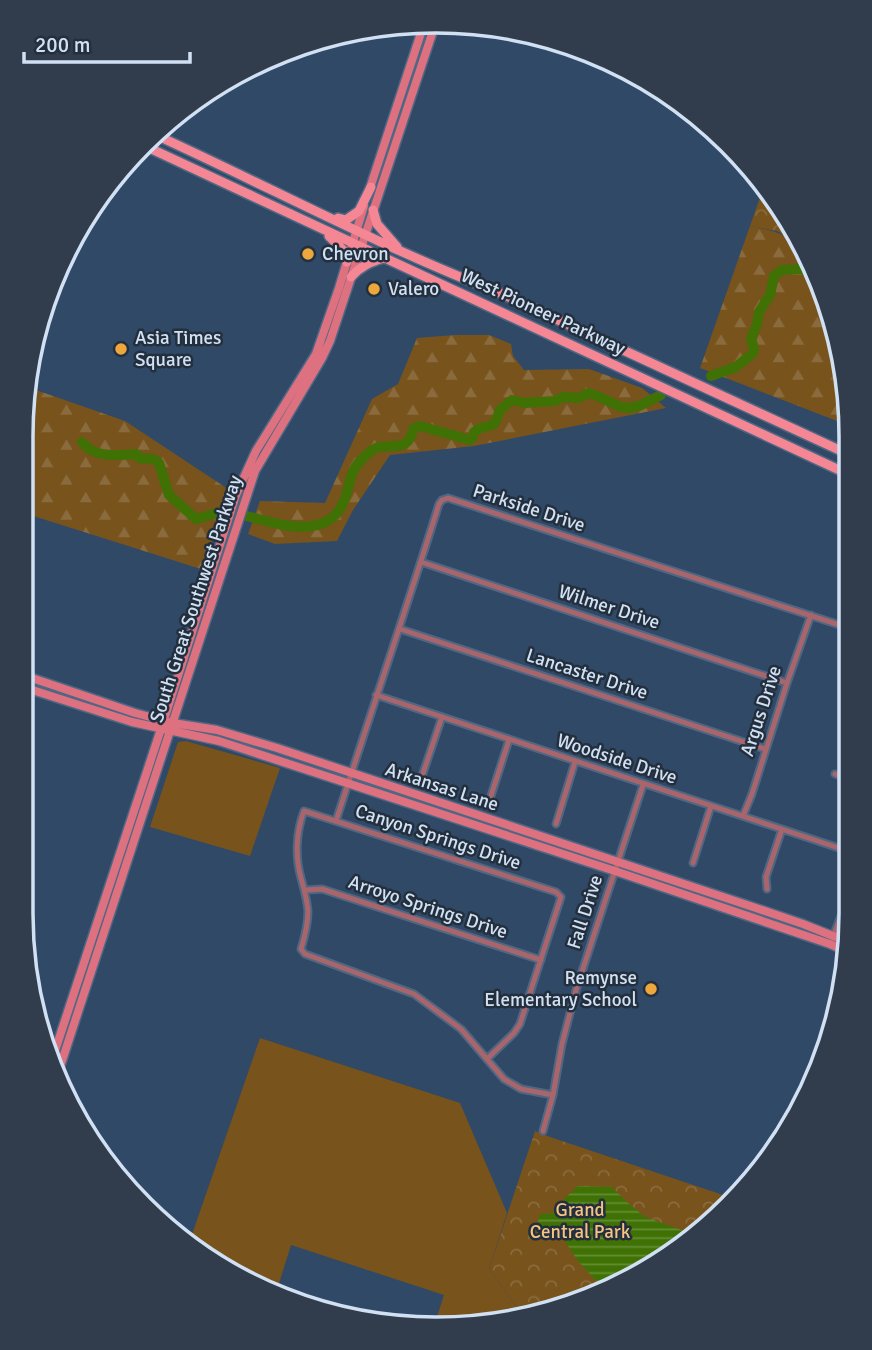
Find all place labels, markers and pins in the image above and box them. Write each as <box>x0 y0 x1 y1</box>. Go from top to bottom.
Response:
place label: Chevron <box>322 242 389 266</box>
marker: Chevron <box>300 246 316 262</box>
place label: Valero <box>388 277 439 301</box>
marker: Valero <box>366 281 382 297</box>
place label: Asia Times Square <box>135 326 221 372</box>
marker: Asia Times Square <box>113 341 129 357</box>
place label: Remynse Elementary School <box>484 966 637 1012</box>
marker: Remynse Elementary School <box>643 981 659 997</box>

